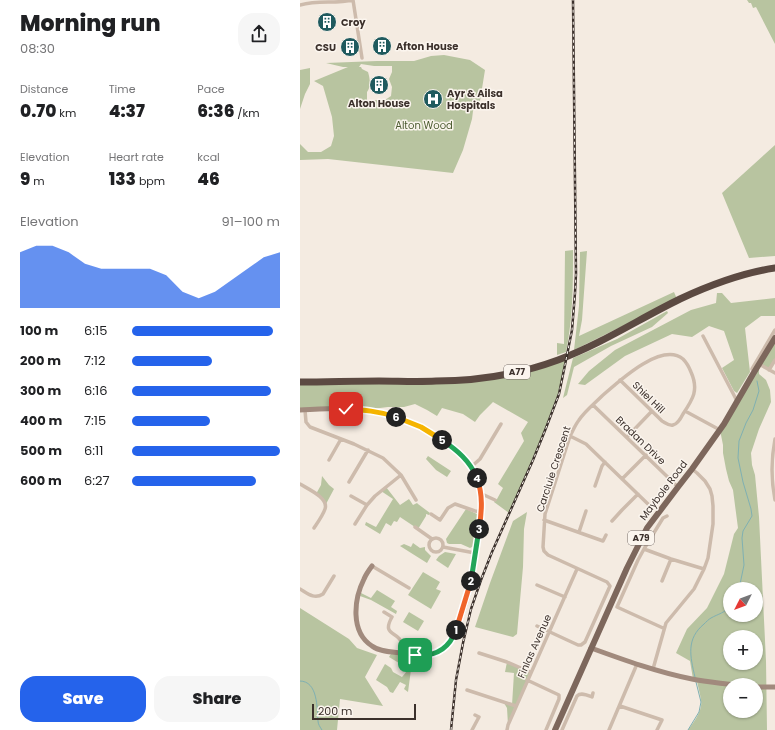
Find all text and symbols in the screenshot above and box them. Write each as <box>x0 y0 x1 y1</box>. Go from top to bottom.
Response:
text: Morning run <box>20 8 161 39</box>
building icon: Croy <box>316 11 338 33</box>
button: share <box>238 13 280 55</box>
place label: Croy <box>341 15 366 30</box>
building icon: Afton House <box>371 35 393 57</box>
building icon: CSU <box>339 36 361 58</box>
text: 08:30 <box>20 39 55 58</box>
place label: Afton House <box>396 39 458 54</box>
place label: CSU <box>315 40 336 55</box>
building icon: Alton House <box>368 74 390 96</box>
text: Distance <box>20 81 68 97</box>
text: Time <box>109 81 135 97</box>
text: Pace <box>197 81 225 97</box>
place label: Ayr & Ailsa Hospitals <box>447 86 503 113</box>
hospital icon: Ayr & Ailsa Hospitals <box>422 88 444 110</box>
place label: Alton House <box>348 96 410 111</box>
text: 0.70 <box>20 99 56 123</box>
text: 4:37 <box>109 99 145 123</box>
text: 6:36 <box>197 99 234 123</box>
text: km <box>56 105 76 121</box>
text: /km <box>234 105 260 121</box>
park label: Alton Wood <box>395 118 453 133</box>
text: Elevation <box>20 149 70 165</box>
text: Heart rate <box>109 149 164 165</box>
text: kcal <box>197 149 220 165</box>
text: 9 <box>20 167 30 191</box>
text: 133 <box>109 167 136 191</box>
text: 46 <box>197 167 220 191</box>
text: m <box>30 173 45 189</box>
text: bpm <box>136 173 165 189</box>
text: Elevation <box>20 212 79 231</box>
text: 91–100 m <box>221 212 280 231</box>
text: 100 m <box>20 321 58 340</box>
text: 6:15 <box>84 321 107 340</box>
text: 200 m <box>20 351 61 370</box>
text: 7:12 <box>84 351 106 370</box>
road number: A77 <box>504 365 530 379</box>
street label: Shiel Hill <box>629 378 668 417</box>
text: 300 m <box>20 381 61 400</box>
text: 6:16 <box>84 381 107 400</box>
pin <box>329 392 363 426</box>
icon: check <box>335 398 357 420</box>
pin: 6 <box>386 407 406 427</box>
text: 6 <box>392 409 400 425</box>
text: 400 m <box>20 411 62 430</box>
text: 7:15 <box>84 411 106 430</box>
street label: Bradan Drive <box>612 413 669 468</box>
street label: Carcluie Crescent <box>532 424 575 514</box>
pin: 5 <box>432 430 452 450</box>
text: 5 <box>438 432 446 448</box>
text: 500 m <box>20 441 62 460</box>
text: 6:11 <box>84 441 103 460</box>
street label: Maybole Road <box>636 457 691 523</box>
pin: 4 <box>467 468 487 488</box>
text: 4 <box>473 470 481 486</box>
text: 600 m <box>20 471 62 490</box>
text: 6:27 <box>84 471 110 490</box>
pin: 3 <box>469 519 489 539</box>
text: 3 <box>476 521 482 537</box>
road number: A79 <box>628 531 654 545</box>
pin: 2 <box>461 571 481 591</box>
text: 2 <box>468 573 474 589</box>
north arrow <box>723 582 763 622</box>
map controls <box>723 582 763 718</box>
street label: Finlas Avenue <box>514 612 555 681</box>
pin: 1 <box>446 620 466 640</box>
text: 1 <box>454 622 458 638</box>
button: + <box>723 630 763 670</box>
pin <box>398 638 432 672</box>
icon: arrive <box>404 644 426 666</box>
button: Save <box>20 676 146 722</box>
button: Share <box>154 676 280 722</box>
button: − <box>723 678 763 718</box>
scale bar <box>312 702 416 721</box>
text: 200 m <box>318 703 352 719</box>

